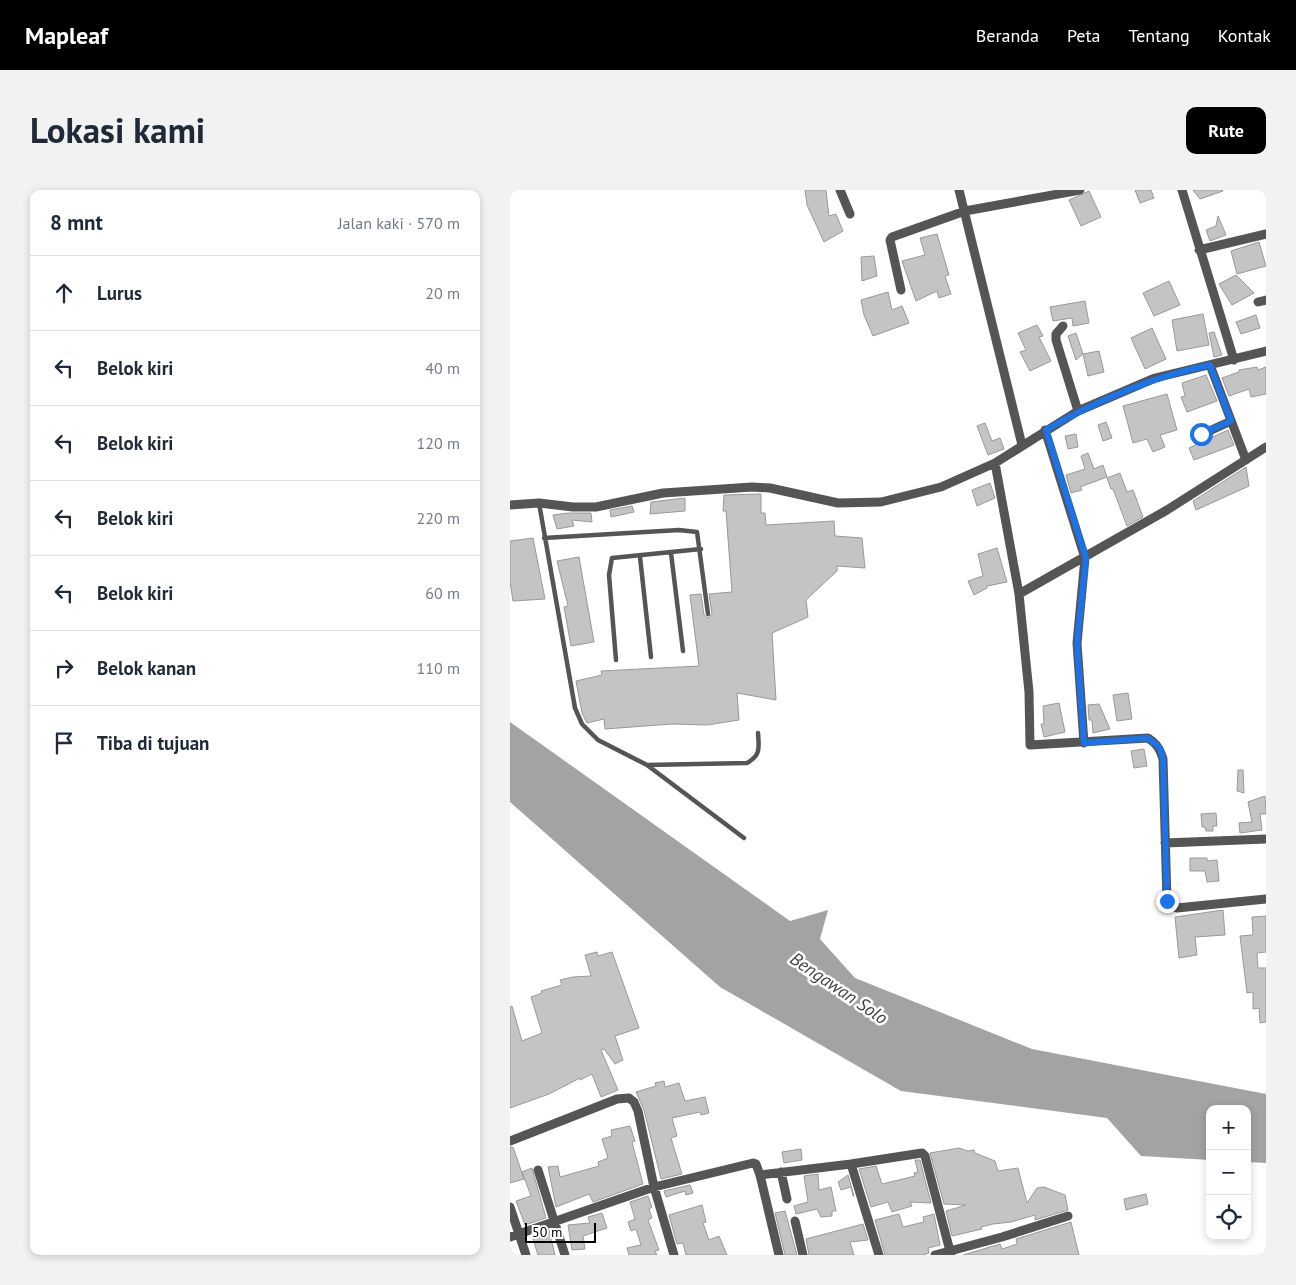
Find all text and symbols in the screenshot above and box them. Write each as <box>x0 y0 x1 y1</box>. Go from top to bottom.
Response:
text: Mapleaf <box>25 20 108 51</box>
text: Beranda <box>976 24 1039 47</box>
text: Peta <box>1067 24 1101 47</box>
text: Tentang <box>1129 24 1190 47</box>
text: Kontak <box>1218 24 1271 47</box>
text: Lokasi kami <box>30 107 205 153</box>
button: Rute <box>1186 107 1266 154</box>
text: 8 mnt <box>50 209 103 236</box>
text: Jalan kaki · 570 m <box>338 213 460 233</box>
icon: ahead <box>50 279 78 307</box>
text: Lurus <box>97 281 142 305</box>
text: 20 m <box>425 283 460 303</box>
icon: left <box>50 354 78 382</box>
text: Belok kiri <box>97 356 173 380</box>
text: 40 m <box>425 358 460 378</box>
route start <box>1190 423 1213 446</box>
icon: left <box>50 429 78 457</box>
text: Belok kiri <box>97 431 173 455</box>
text: 120 m <box>417 433 460 453</box>
icon: left <box>50 504 78 532</box>
text: Belok kiri <box>97 506 173 530</box>
text: 220 m <box>417 508 460 528</box>
icon: left <box>50 579 78 607</box>
text: Belok kiri <box>97 581 173 605</box>
text: 60 m <box>425 583 460 603</box>
icon: right <box>50 654 78 682</box>
text: Belok kanan <box>97 656 196 680</box>
text: 110 m <box>417 658 460 678</box>
icon: arrive <box>50 729 78 757</box>
text: Tiba di tujuan <box>97 731 209 755</box>
route end <box>1156 890 1179 913</box>
water label: Bengawan Solo <box>786 947 892 1029</box>
map controls <box>1206 1105 1251 1240</box>
button: + <box>1206 1105 1251 1150</box>
button: − <box>1206 1150 1251 1195</box>
button: locate <box>1206 1195 1251 1240</box>
scale bar <box>525 1220 596 1243</box>
text: 50 m <box>532 1223 562 1241</box>

